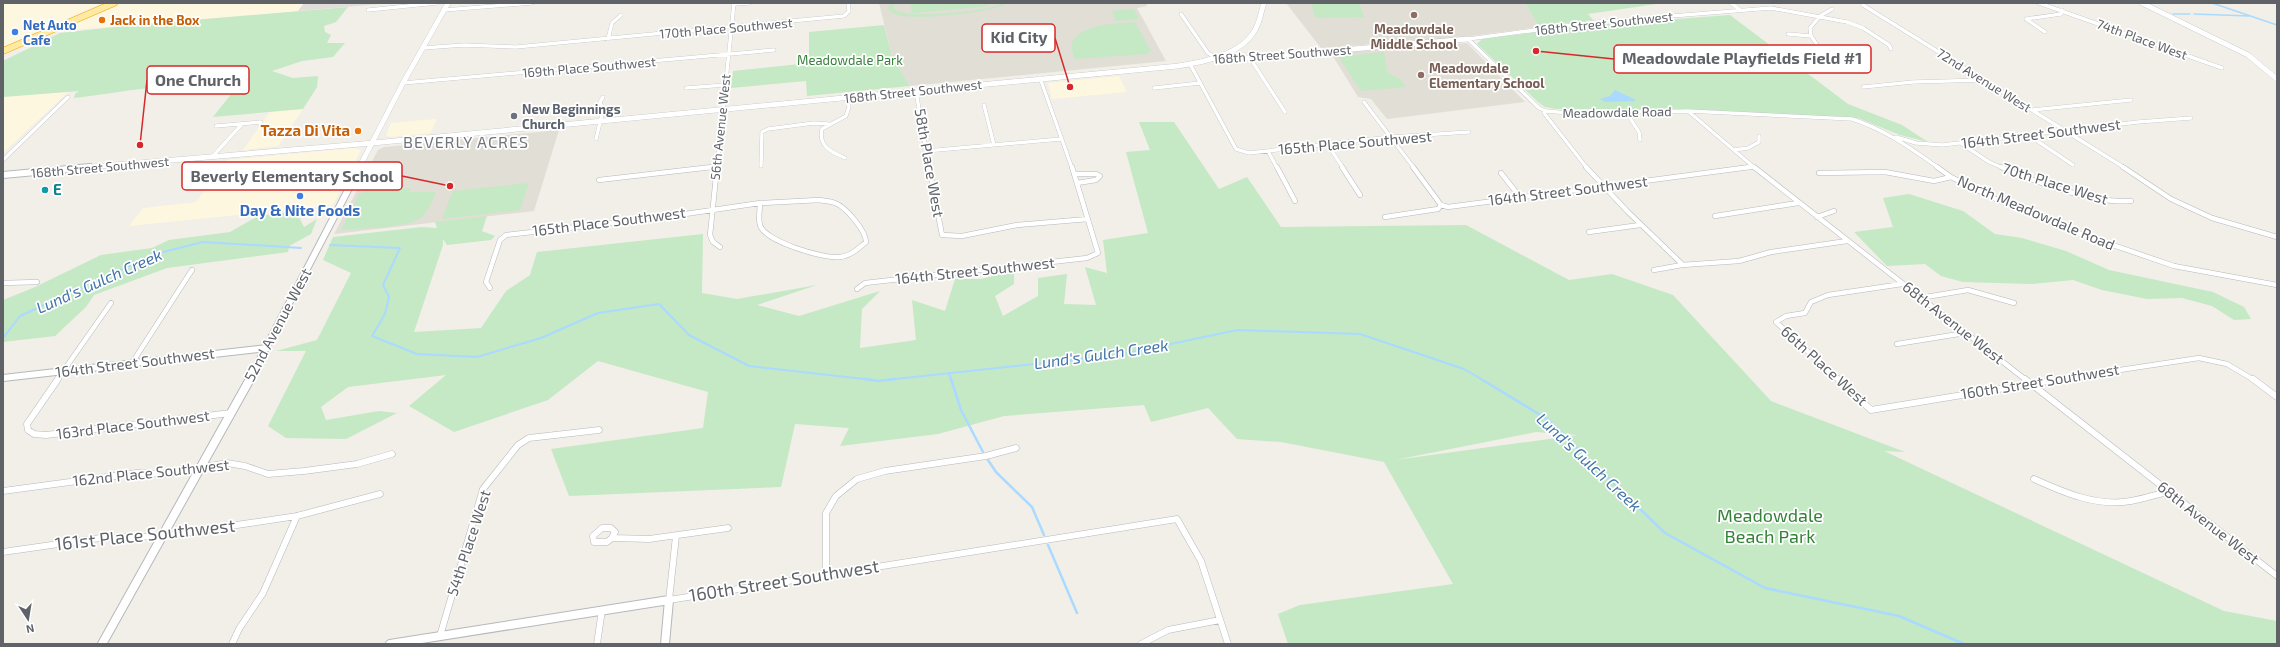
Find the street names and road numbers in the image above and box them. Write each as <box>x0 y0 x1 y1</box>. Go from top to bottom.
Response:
street label: 168th Street Southwest <box>1534 8 1674 38</box>
street label: 170th Place Southwest <box>659 14 793 42</box>
street label: 74th Place West <box>2094 15 2190 63</box>
street label: 168th Street Southwest <box>1212 41 1352 67</box>
street label: 72nd Avenue West <box>1934 44 2034 116</box>
street label: 169th Place Southwest <box>522 53 657 81</box>
street label: 56th Avenue West <box>706 73 734 181</box>
street label: 168th Street Southwest <box>843 76 983 106</box>
street label: Meadowdale Road <box>1562 103 1672 121</box>
street label: 58th Place West <box>912 107 948 219</box>
street label: 164th Street Southwest <box>1960 114 2122 152</box>
street label: 165th Place Southwest <box>1277 126 1433 158</box>
street label: 168th Street Southwest <box>30 153 170 181</box>
street label: 70th Place West <box>2000 158 2111 208</box>
street label: 164th Street Southwest <box>1487 171 1649 209</box>
street label: North Meadowdale Road <box>1955 171 2118 253</box>
street label: 165th Place Southwest <box>531 203 687 239</box>
street label: 164th Street Southwest <box>894 253 1056 287</box>
street label: 52nd Avenue West <box>240 265 315 384</box>
street label: 68th Avenue West <box>1899 277 2008 368</box>
street label: 66th Place West <box>1778 322 1872 409</box>
street label: 164th Street Southwest <box>54 343 216 381</box>
street label: 160th Street Southwest <box>1959 360 2121 402</box>
street label: 163rd Place Southwest <box>55 406 211 442</box>
street label: 162nd Place Southwest <box>72 455 230 489</box>
street label: 68th Avenue West <box>2154 477 2263 568</box>
street label: 54th Place West <box>442 487 494 598</box>
street label: 161st Place Southwest <box>54 514 236 554</box>
street label: 160th Street Southwest <box>687 554 881 606</box>

